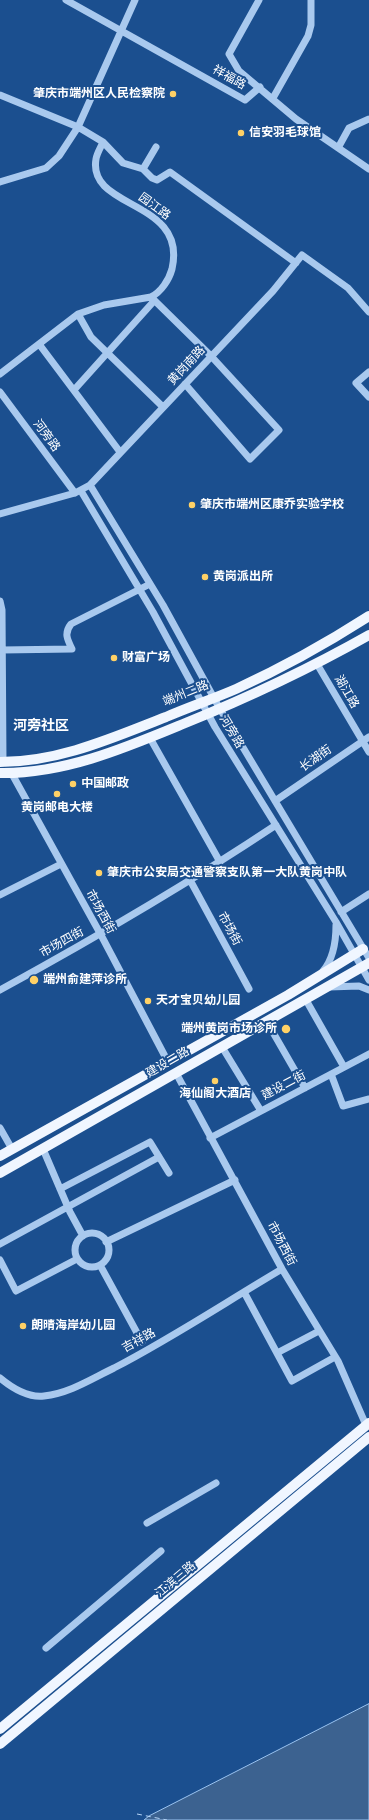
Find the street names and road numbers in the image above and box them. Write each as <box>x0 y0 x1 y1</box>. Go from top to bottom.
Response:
street label: 祥福路 <box>210 63 248 93</box>
street label: 园江路 <box>135 191 173 223</box>
street label: 黄岗南路 <box>165 344 209 388</box>
street label: 河旁路 <box>30 417 62 455</box>
street label: 湖江路 <box>331 673 361 711</box>
street label: 端州二路 <box>161 678 211 710</box>
street label: 河旁路 <box>216 713 246 751</box>
street label: 长湖街 <box>297 743 335 775</box>
street label: 市场西街 <box>82 888 118 936</box>
street label: 市场街 <box>214 910 244 948</box>
street label: 市场四街 <box>38 925 86 961</box>
street label: 建设二路 <box>144 1045 192 1081</box>
street label: 建设二街 <box>259 1068 309 1104</box>
street label: 市场西街 <box>263 1219 299 1269</box>
street label: 吉祥路 <box>120 1326 158 1356</box>
street label: 江滨三路 <box>153 1559 199 1601</box>

